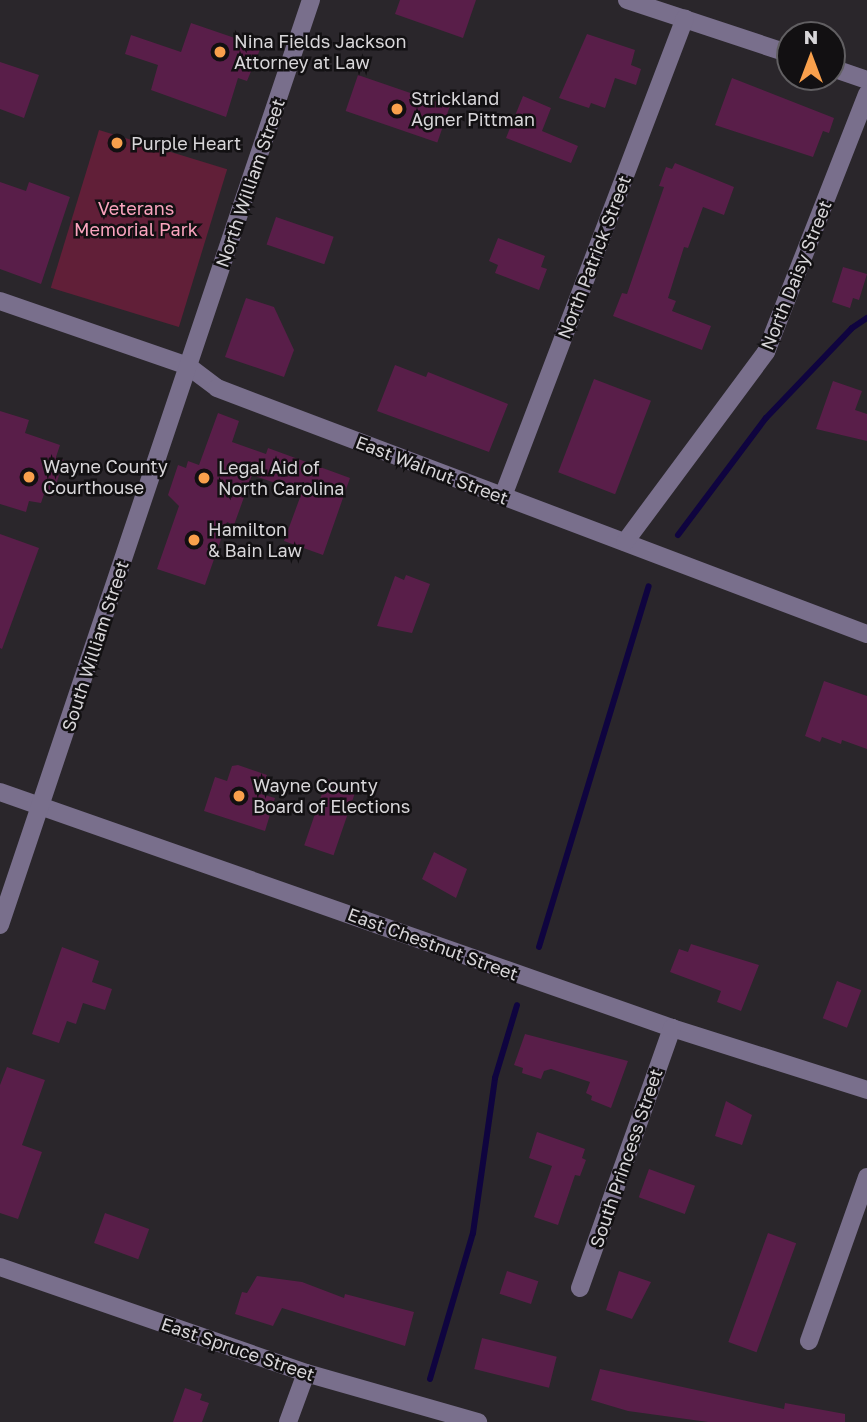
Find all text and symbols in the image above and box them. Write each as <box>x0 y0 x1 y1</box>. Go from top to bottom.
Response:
north arrow <box>776 21 846 91</box>
text: N <box>804 25 818 48</box>
place label: Nina Fields Jackson Attorney at Law <box>234 31 406 74</box>
marker: Nina Fields Jackson Attorney at Law <box>212 44 228 60</box>
place label: Strickland Agner Pittman <box>411 88 535 130</box>
street label: North William Street <box>211 96 289 270</box>
marker: Strickland Agner Pittman <box>389 101 405 117</box>
place label: Purple Heart <box>131 132 241 154</box>
marker: Purple Heart <box>109 135 125 151</box>
street label: North Patrick Street <box>553 172 635 342</box>
street label: North Daisy Street <box>756 197 836 353</box>
park label: Veterans Memorial Park <box>74 198 198 241</box>
street label: East Walnut Street <box>353 431 511 509</box>
place label: Wayne County Courthouse <box>43 456 168 498</box>
place label: Legal Aid of North Carolina <box>218 457 345 500</box>
marker: Wayne County Courthouse <box>21 469 37 485</box>
marker: Legal Aid of North Carolina <box>196 470 212 486</box>
place label: Hamilton & Bain Law <box>208 519 302 562</box>
marker: Hamilton & Bain Law <box>186 532 202 548</box>
street label: South William Street <box>57 558 133 734</box>
place label: Wayne County Board of Elections <box>253 775 410 818</box>
marker: Wayne County Board of Elections <box>231 788 247 804</box>
street label: East Chestnut Street <box>345 903 521 985</box>
street label: South Princess Street <box>585 1066 667 1250</box>
street label: East Spruce Street <box>158 1313 318 1385</box>

